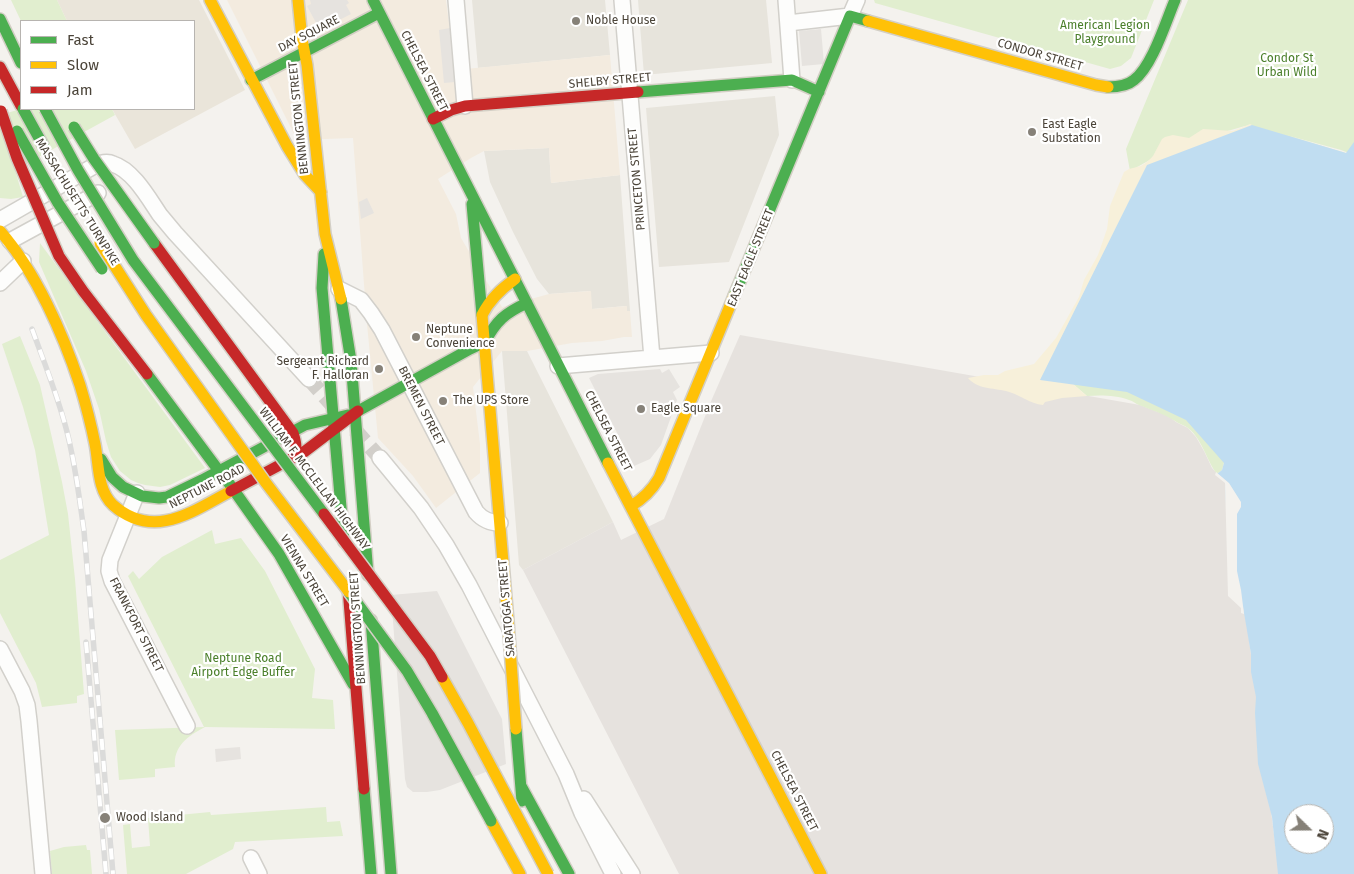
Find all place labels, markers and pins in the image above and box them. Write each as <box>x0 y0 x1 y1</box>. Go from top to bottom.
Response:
place label: Noble House <box>586 14 656 28</box>
marker: Noble House <box>570 15 582 27</box>
place label: East Eagle Substation <box>1042 118 1101 146</box>
marker: East Eagle Substation <box>1026 126 1038 138</box>
place label: Neptune Convenience <box>426 323 495 351</box>
marker: Neptune Convenience <box>410 331 422 343</box>
place label: Sergeant Richard F. Halloran <box>277 355 369 383</box>
marker: Sergeant Richard F. Halloran <box>373 363 385 375</box>
place label: The UPS Store <box>453 394 529 408</box>
marker: The UPS Store <box>437 395 449 407</box>
place label: Eagle Square <box>651 402 721 416</box>
marker: Eagle Square <box>635 403 647 415</box>
marker: Wood Island <box>98 811 112 825</box>
place label: Wood Island <box>116 811 183 825</box>

